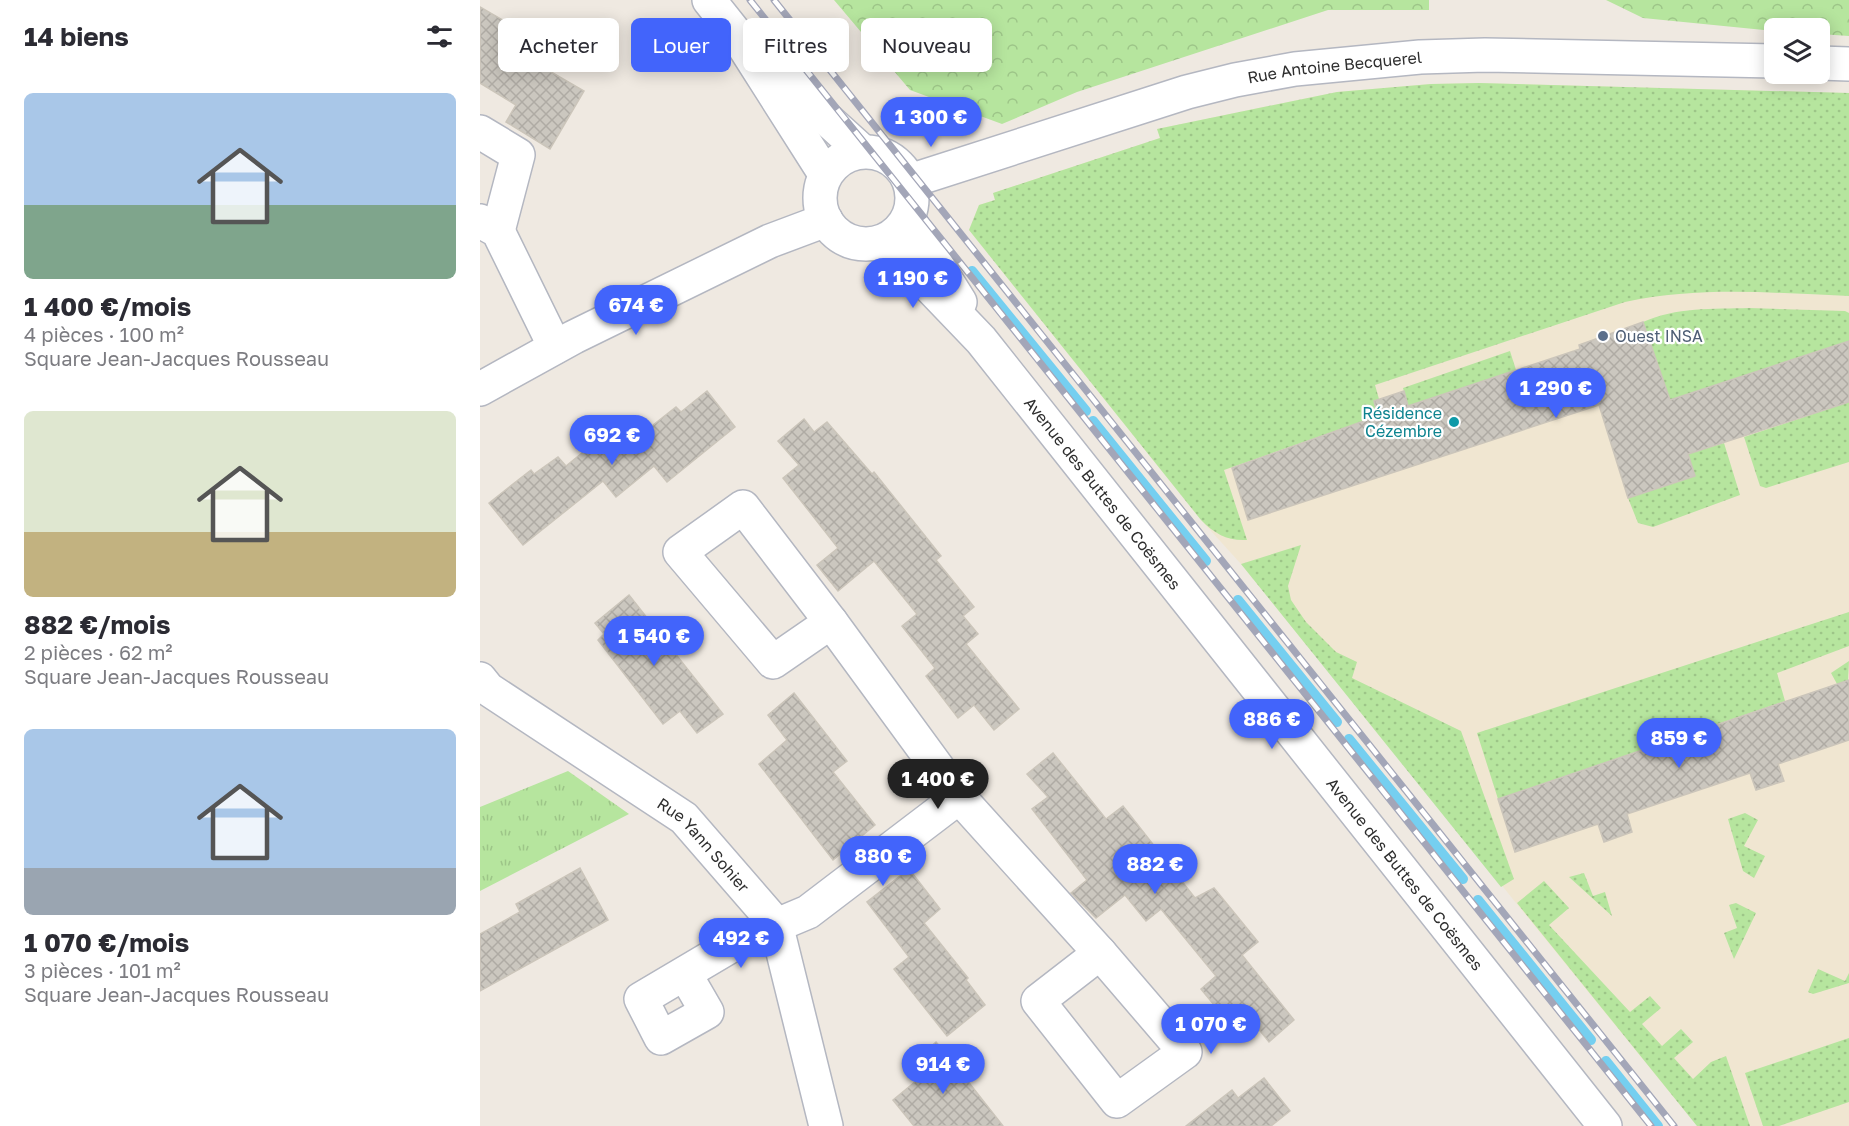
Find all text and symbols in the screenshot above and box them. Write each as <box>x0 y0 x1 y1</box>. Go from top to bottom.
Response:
chip: Acheter <box>498 18 619 72</box>
chip: Louer <box>631 18 731 72</box>
chip: Filtres <box>743 18 849 72</box>
chip: Nouveau <box>861 18 992 72</box>
map controls <box>1764 18 1830 84</box>
button: layers <box>1764 18 1830 84</box>
icon: filters <box>423 20 456 53</box>
text: 14 biens <box>24 21 129 52</box>
street label: Rue Antoine Becquerel <box>1246 47 1423 88</box>
pin: 1 300 € <box>876 97 986 148</box>
text: 1 300 € <box>895 104 967 128</box>
icon: home <box>186 132 294 240</box>
pin: 1 190 € <box>858 258 968 309</box>
text: 1 190 € <box>878 265 948 289</box>
pin: 674 € <box>594 285 678 336</box>
text: 1 400 €/mois <box>24 291 191 322</box>
text: 674 € <box>608 292 664 316</box>
text: 4 pièces · 100 m² <box>24 322 184 346</box>
place label: Ouest INSA <box>1615 326 1703 346</box>
marker: Ouest INSA <box>1596 329 1610 343</box>
text: Square Jean-Jacques Rousseau <box>24 346 329 370</box>
pin: 1 290 € <box>1501 368 1611 419</box>
text: 1 290 € <box>1520 375 1592 399</box>
street label: Avenue des Buttes de Coësmes <box>1020 393 1185 594</box>
place label: Résidence Cézembre <box>1362 403 1442 441</box>
pin: 692 € <box>570 415 654 466</box>
marker: Résidence Cézembre <box>1447 415 1461 429</box>
text: 692 € <box>584 422 640 446</box>
icon: home <box>186 450 294 558</box>
text: 882 €/mois <box>24 609 170 640</box>
pin: 1 540 € <box>599 616 709 667</box>
text: 1 540 € <box>618 623 690 647</box>
text: 2 pièces · 62 m² <box>24 640 173 664</box>
text: Square Jean-Jacques Rousseau <box>24 664 329 688</box>
pin: 886 € <box>1230 699 1314 750</box>
text: 886 € <box>1243 706 1301 730</box>
pin: 859 € <box>1637 718 1721 769</box>
text: 859 € <box>1651 725 1707 749</box>
pin: 1 400 € <box>883 759 993 810</box>
text: 1 400 € <box>902 766 974 790</box>
icon: home <box>186 768 294 876</box>
street label: Avenue des Buttes de Coësmes <box>1322 774 1487 974</box>
street label: Rue Yann Sohier <box>654 793 754 896</box>
pin: 880 € <box>841 836 925 887</box>
text: 880 € <box>854 843 912 867</box>
pin: 882 € <box>1113 844 1197 895</box>
text: 882 € <box>1127 851 1183 875</box>
pin: 492 € <box>699 918 783 969</box>
text: 492 € <box>713 925 769 949</box>
text: 1 070 €/mois <box>24 927 189 958</box>
text: 3 pièces · 101 m² <box>24 958 181 982</box>
text: Square Jean-Jacques Rousseau <box>24 982 329 1006</box>
pin: 1 070 € <box>1156 1004 1266 1055</box>
text: 1 070 € <box>1175 1011 1247 1035</box>
pin: 914 € <box>901 1044 985 1095</box>
text: 914 € <box>916 1051 970 1075</box>

